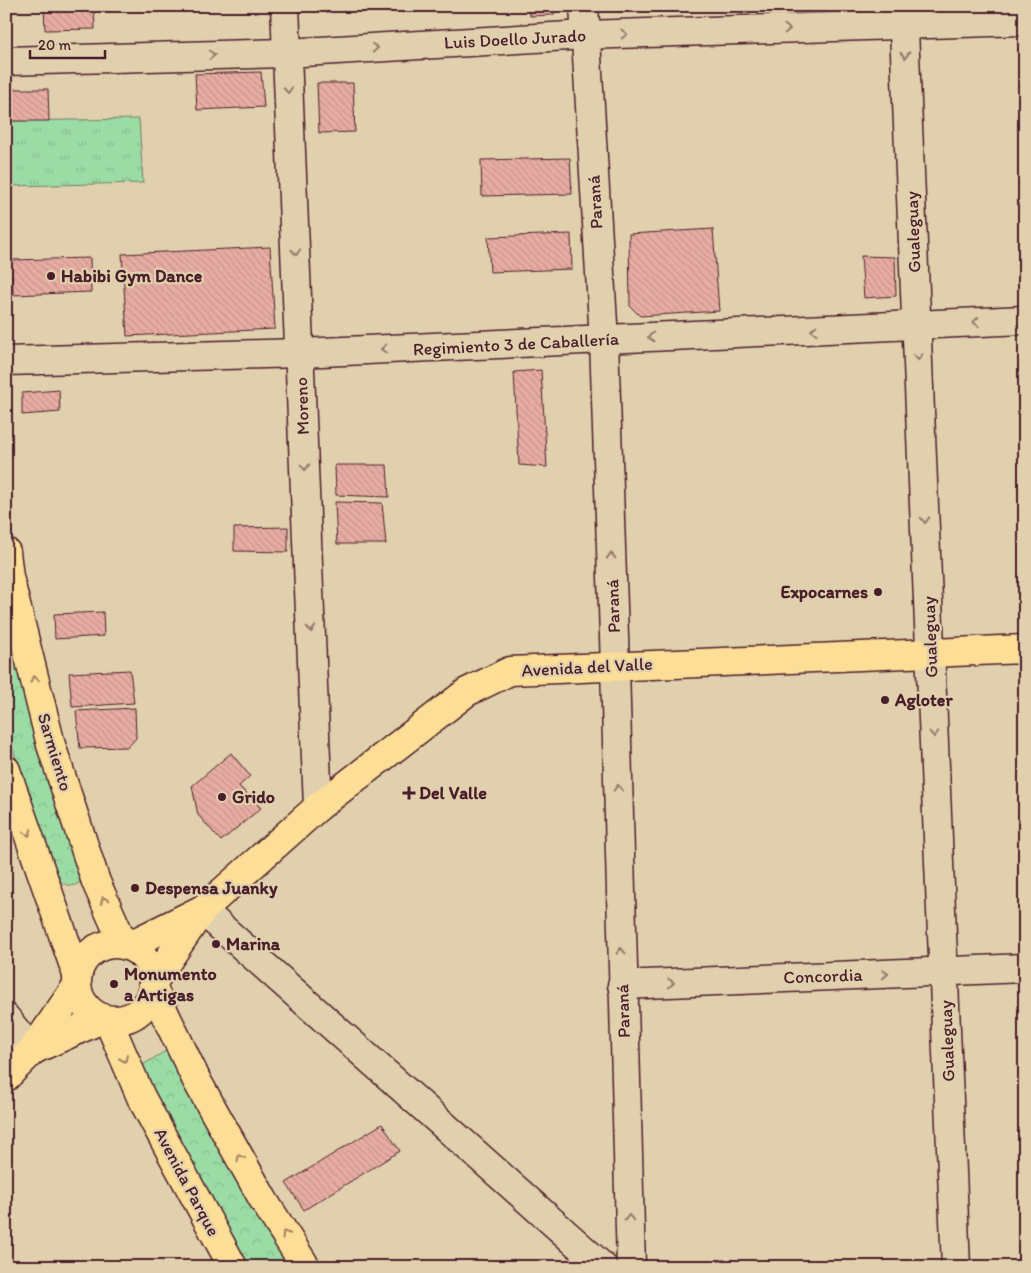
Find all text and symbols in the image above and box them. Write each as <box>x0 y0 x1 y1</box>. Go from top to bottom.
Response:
street label: Luis Doello Jurado <box>443 24 587 54</box>
one-way arrow <box>783 24 791 35</box>
scale bar <box>30 28 105 60</box>
one-way arrow <box>621 28 629 39</box>
text: 20 m <box>38 36 72 54</box>
one-way arrow <box>371 42 379 53</box>
one-way arrow <box>209 50 217 61</box>
one-way arrow <box>900 51 911 59</box>
one-way arrow <box>283 86 294 94</box>
street label: Paraná <box>583 174 607 230</box>
street label: Gualeguay <box>901 190 925 273</box>
one-way arrow <box>290 249 301 257</box>
place label: Habibi Gym Dance <box>61 265 203 287</box>
marker: Habibi Gym Dance <box>45 270 57 282</box>
one-way arrow <box>972 317 980 327</box>
one-way arrow <box>809 324 817 335</box>
street label: Regimiento 3 de Caballería <box>412 328 620 360</box>
one-way arrow <box>647 332 655 343</box>
one-way arrow <box>380 344 388 355</box>
one-way arrow <box>913 353 924 361</box>
street label: Moreno <box>290 377 314 435</box>
one-way arrow <box>299 463 310 471</box>
one-way arrow <box>920 516 930 524</box>
one-way arrow <box>606 552 617 560</box>
street label: Paraná <box>601 578 625 633</box>
place label: Expocarnes <box>781 581 868 603</box>
marker: Expocarnes <box>872 586 884 598</box>
street label: Gualeguay <box>918 595 942 678</box>
one-way arrow <box>306 626 316 634</box>
street label: Avenida del Valle <box>521 653 653 681</box>
one-way arrow <box>29 674 40 683</box>
place label: Agloter <box>894 689 953 711</box>
marker: Agloter <box>879 694 891 706</box>
street label: Sarmiento <box>33 710 77 794</box>
one-way arrow <box>928 731 939 739</box>
place label: Del Valle <box>419 782 487 804</box>
one-way arrow <box>613 784 623 792</box>
place label: Grido <box>232 786 275 808</box>
marker: Del Valle <box>403 787 415 799</box>
marker: Grido <box>216 791 228 803</box>
one-way arrow <box>22 828 32 837</box>
place label: Despensa Juanky <box>145 877 278 899</box>
marker: Despensa Juanky <box>129 882 141 894</box>
one-way arrow <box>100 896 111 905</box>
place label: Marina <box>226 933 281 955</box>
marker: Marina <box>210 938 222 950</box>
one-way arrow <box>616 946 626 954</box>
place label: Monumento a Artigas <box>124 963 217 1006</box>
street label: Concordia <box>783 964 864 988</box>
one-way arrow <box>882 968 890 979</box>
one-way arrow <box>667 977 675 988</box>
marker: Monumento a Artigas <box>108 978 120 990</box>
street label: Paraná <box>611 983 635 1038</box>
street label: Gualeguay <box>935 999 959 1082</box>
one-way arrow <box>118 1054 129 1063</box>
street label: Avenida Parque <box>149 1124 225 1240</box>
one-way arrow <box>236 1155 246 1164</box>
one-way arrow <box>624 1214 634 1222</box>
one-way arrow <box>281 1230 291 1239</box>

